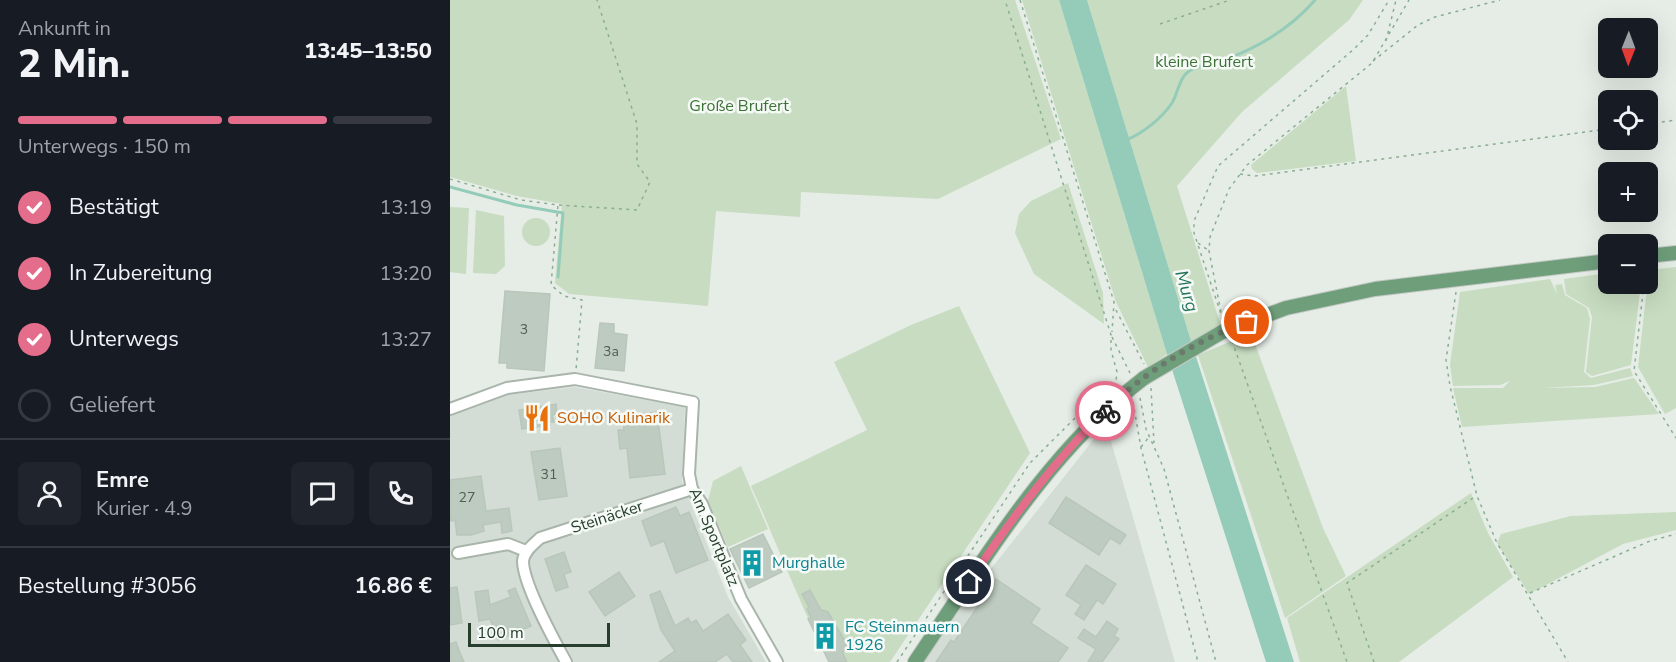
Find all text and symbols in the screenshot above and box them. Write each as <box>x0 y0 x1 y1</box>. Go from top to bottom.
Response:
text: Ankunft in <box>18 15 111 42</box>
north arrow <box>1598 18 1658 78</box>
map controls <box>1598 18 1658 294</box>
text: 13:45–13:50 <box>304 36 432 66</box>
text: 2 Min. <box>18 38 130 91</box>
park label: kleine Brufert <box>1155 51 1253 73</box>
button: locate <box>1598 90 1658 150</box>
park label: Große Brufert <box>689 95 789 117</box>
text: Unterwegs · 150 m <box>18 133 191 160</box>
button: + <box>1598 162 1658 222</box>
icon: check <box>18 191 51 224</box>
text: Bestätigt <box>69 192 159 222</box>
text: 13:19 <box>379 194 432 221</box>
button: − <box>1598 234 1658 294</box>
icon: check <box>18 257 51 290</box>
text: In Zubereitung <box>69 258 212 288</box>
text: 13:20 <box>379 260 432 287</box>
water label: Murg <box>1169 267 1205 315</box>
pin <box>1221 296 1272 347</box>
icon: bag <box>1230 305 1263 338</box>
house number: 3 <box>520 320 528 339</box>
icon: check <box>18 323 51 356</box>
text: Unterwegs <box>69 324 179 354</box>
text: 13:27 <box>379 326 432 353</box>
house number: 3a <box>603 342 619 361</box>
courier <box>1075 381 1135 441</box>
text: Geliefert <box>69 390 155 420</box>
icon: bike <box>1089 395 1122 428</box>
restaurant icon: SOHO Kulinarik <box>522 403 552 433</box>
place label: SOHO Kulinarik <box>557 407 671 429</box>
button: person <box>18 462 81 525</box>
button: chat <box>291 462 354 525</box>
button: phone <box>369 462 432 525</box>
text: Emre <box>96 465 149 495</box>
house number: 31 <box>541 465 557 484</box>
street label: Am Sportplatz <box>683 484 745 590</box>
house number: 27 <box>459 488 475 507</box>
text: Kurier · 4.9 <box>96 495 193 522</box>
street label: Steinäcker <box>568 495 646 539</box>
building icon: Murghalle <box>737 548 767 578</box>
place label: Murghalle <box>772 552 845 574</box>
pin <box>943 556 994 607</box>
icon: home <box>952 565 985 598</box>
text: Bestellung #3056 <box>18 571 197 601</box>
text: 16.86 € <box>355 571 432 601</box>
place label: FC Steinmauern 1926 <box>845 616 960 656</box>
scale bar <box>468 620 610 648</box>
building icon: FC Steinmauern 1926 <box>810 621 840 651</box>
text: 100 m <box>477 622 524 644</box>

